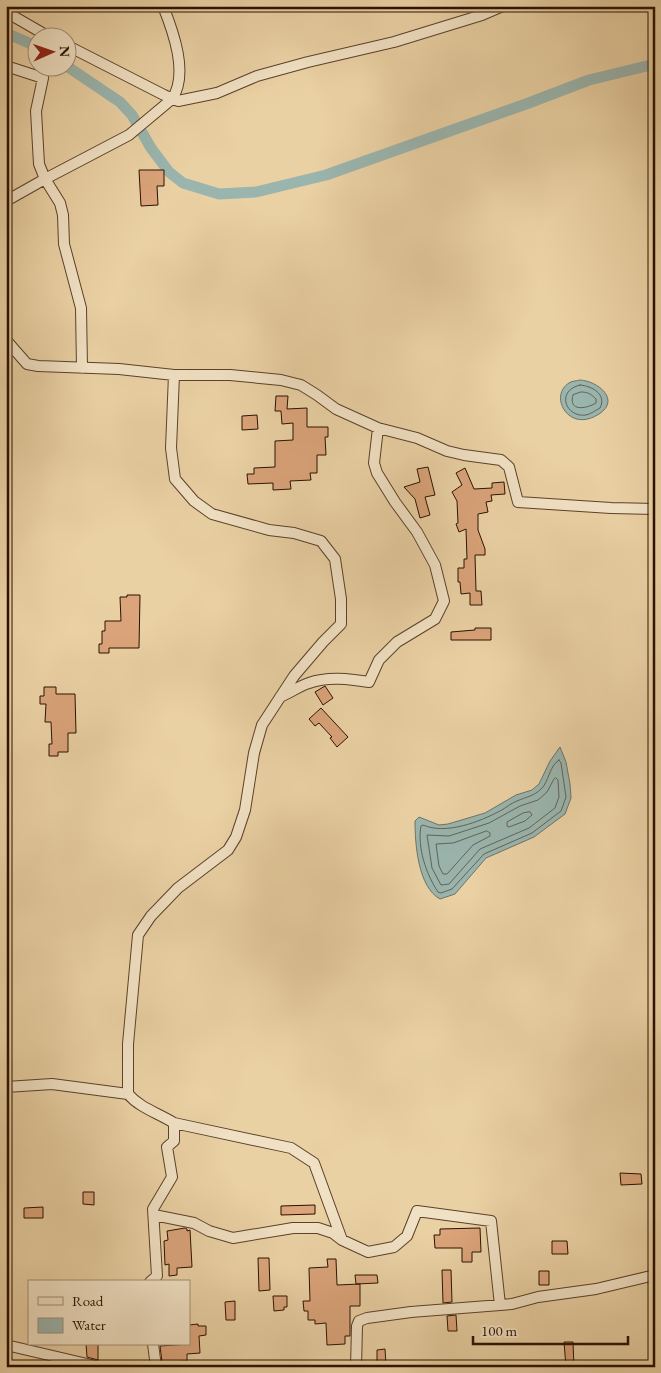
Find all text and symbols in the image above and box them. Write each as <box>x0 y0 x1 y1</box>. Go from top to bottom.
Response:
north arrow <box>28 28 78 78</box>
text: N <box>56 46 74 58</box>
legend <box>28 1280 190 1346</box>
text: Road <box>72 1291 104 1310</box>
scale bar <box>473 1313 628 1345</box>
text: Water <box>72 1315 106 1334</box>
text: 100 m <box>481 1321 518 1340</box>

